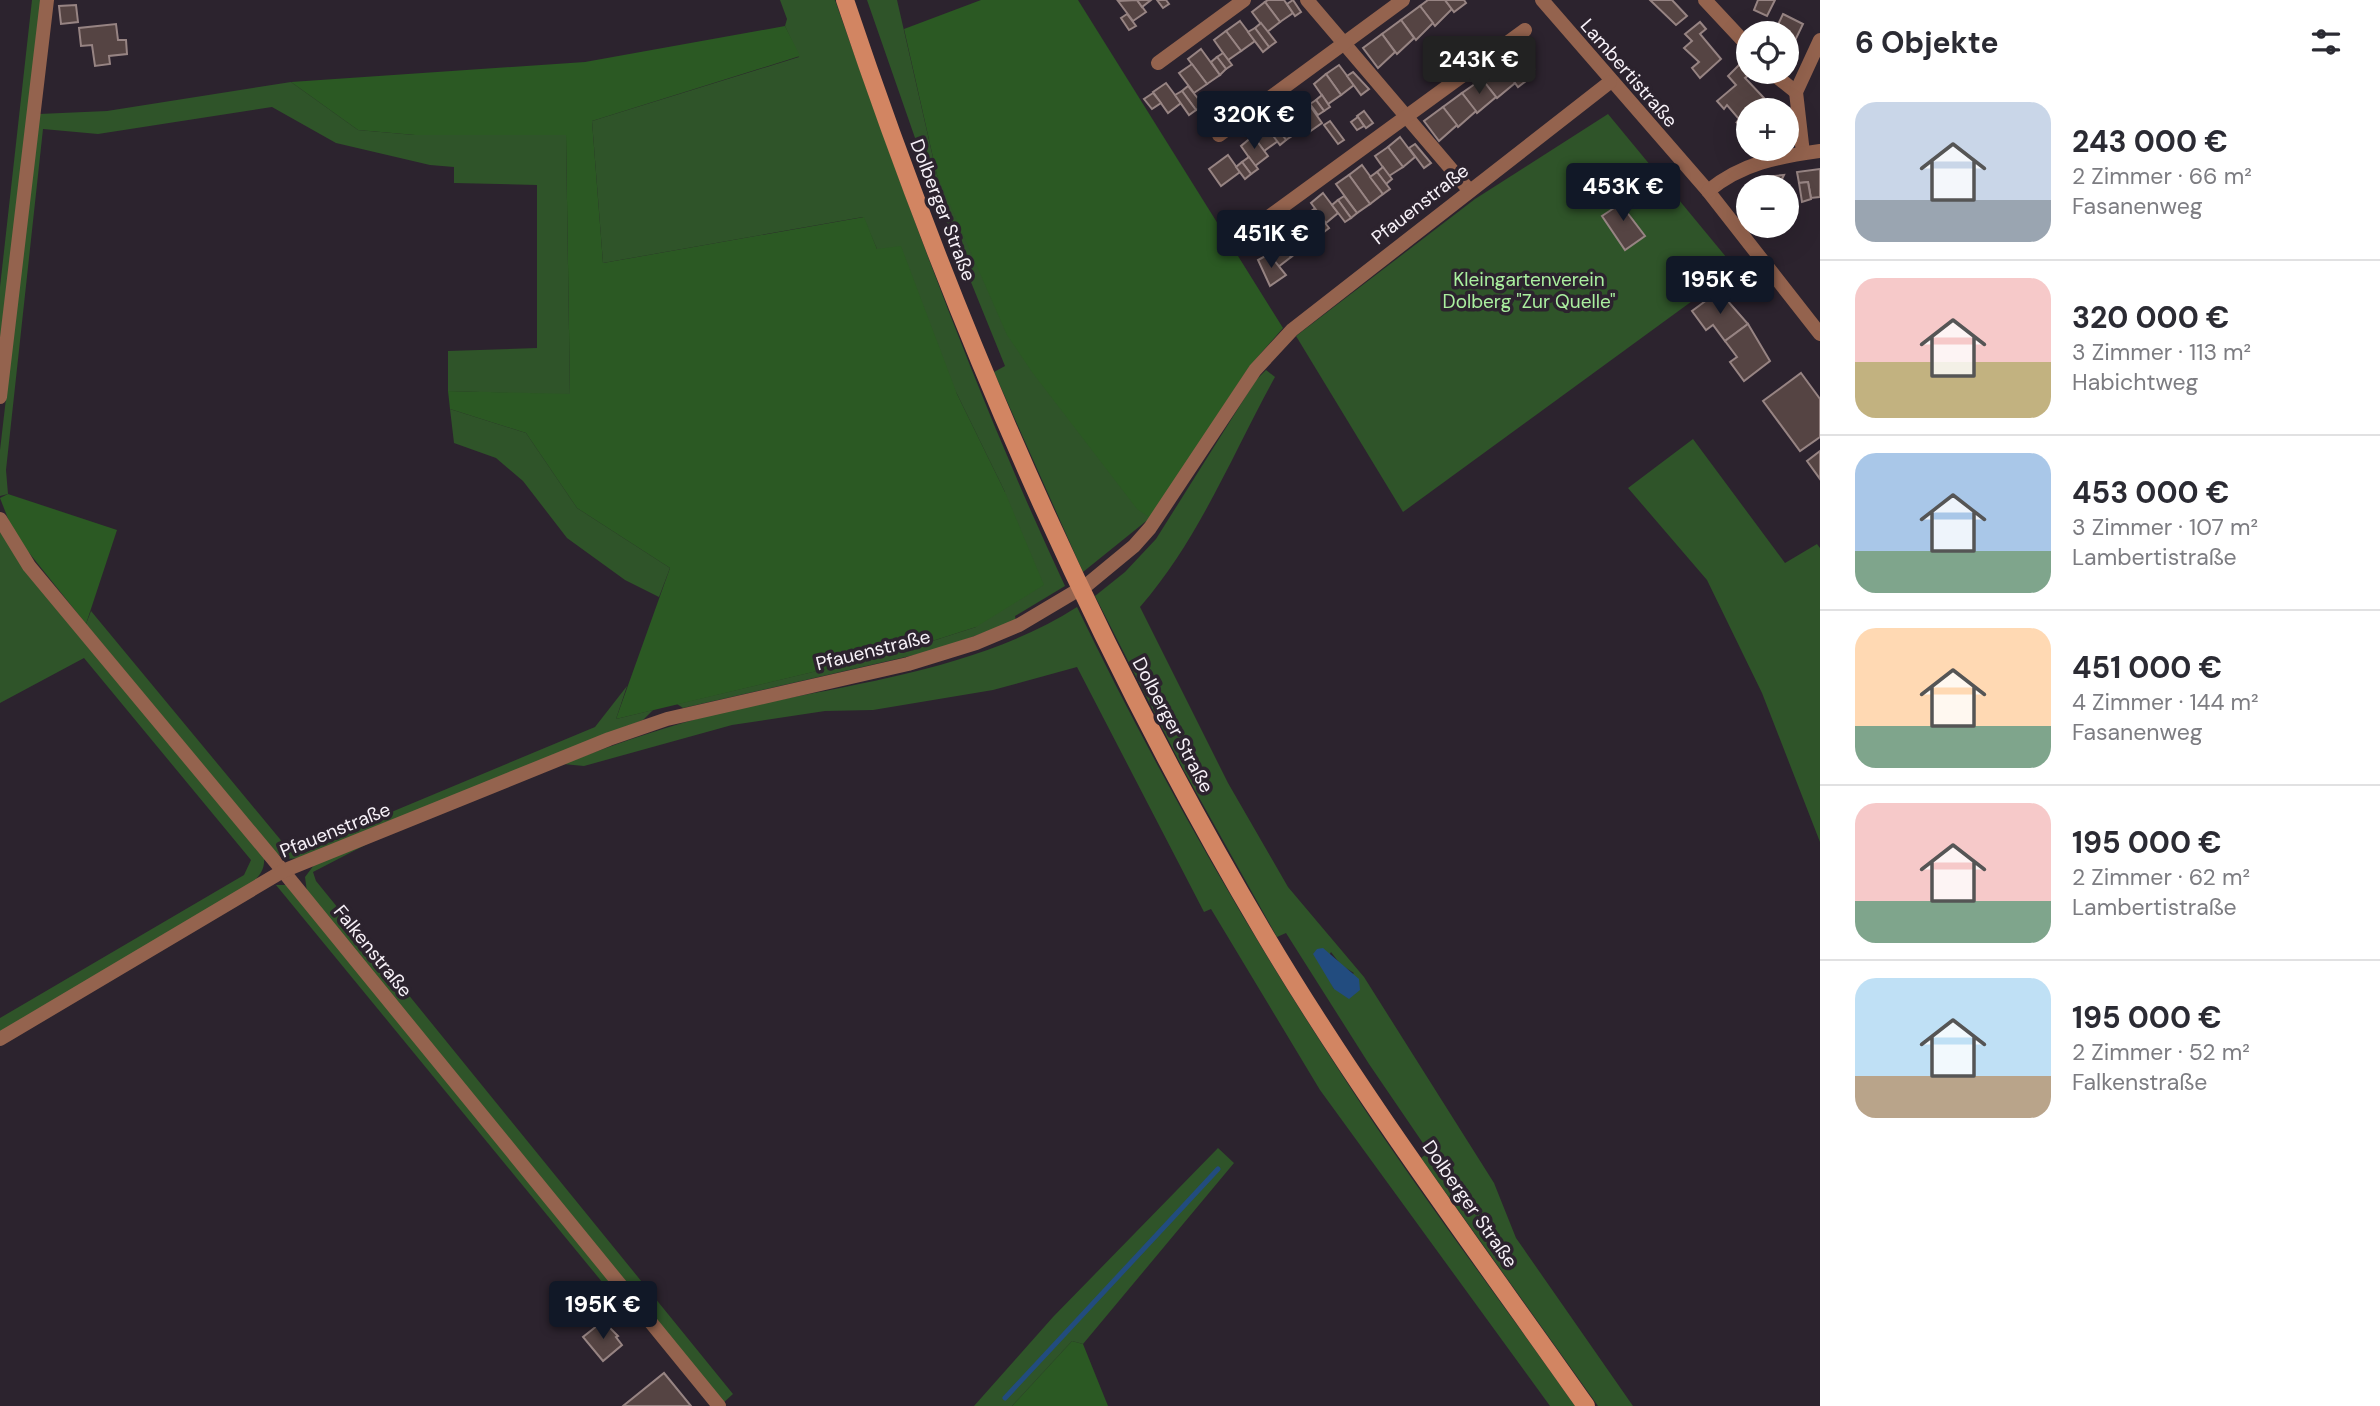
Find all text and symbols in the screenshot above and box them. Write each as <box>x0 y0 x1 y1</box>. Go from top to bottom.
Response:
street label: Lambertistraße <box>1575 13 1683 133</box>
map controls <box>1736 21 1799 238</box>
button: locate <box>1736 21 1799 84</box>
text: 6 Objekte <box>1855 23 1999 62</box>
icon: filters <box>2307 23 2345 61</box>
pin: 243K € <box>1422 36 1536 96</box>
text: 243K € <box>1439 44 1519 74</box>
pin: 320K € <box>1197 92 1311 151</box>
button: + <box>1736 98 1799 161</box>
text: 320K € <box>1213 99 1295 129</box>
text: 243 000 € <box>2072 122 2228 161</box>
icon: home <box>1911 130 1995 214</box>
street label: Dolberger Straße <box>904 135 982 285</box>
street label: Pfauenstraße <box>1366 158 1474 250</box>
text: 2 Zimmer · 66 m² <box>2072 161 2252 191</box>
pin: 453K € <box>1566 164 1680 223</box>
text: 453K € <box>1582 171 1664 201</box>
button: − <box>1736 175 1799 238</box>
text: Fasanenweg <box>2072 191 2203 221</box>
pin: 451K € <box>1214 210 1328 270</box>
text: 451K € <box>1233 218 1309 248</box>
pin: 195K € <box>1663 256 1777 316</box>
text: 195K € <box>1682 264 1758 294</box>
park label: Kleingartenverein Dolberg "Zur Quelle" <box>1443 267 1615 314</box>
text: 320 000 € <box>2072 298 2230 337</box>
icon: home <box>1911 306 1995 390</box>
text: 3 Zimmer · 113 m² <box>2072 337 2251 367</box>
text: Habichtweg <box>2072 367 2198 397</box>
text: 453 000 € <box>2072 473 2229 512</box>
icon: home <box>1911 481 1995 565</box>
text: 3 Zimmer · 107 m² <box>2072 512 2258 542</box>
text: Lambertistraße <box>2072 542 2237 572</box>
street label: Pfauenstraße <box>813 624 933 676</box>
text: 451 000 € <box>2072 648 2222 687</box>
street label: Dolberger Straße <box>1127 653 1219 797</box>
icon: home <box>1911 656 1995 740</box>
text: 4 Zimmer · 144 m² <box>2072 687 2259 717</box>
text: Fasanenweg <box>2072 717 2203 747</box>
street label: Pfauenstraße <box>276 796 394 864</box>
text: 195 000 € <box>2072 823 2222 862</box>
icon: home <box>1911 831 1995 915</box>
text: 2 Zimmer · 62 m² <box>2072 862 2250 892</box>
text: Lambertistraße <box>2072 892 2237 922</box>
street label: Falkenstraße <box>328 900 418 1002</box>
text: 195 000 € <box>2072 998 2222 1037</box>
icon: home <box>1911 1006 1995 1090</box>
text: 2 Zimmer · 52 m² <box>2072 1037 2250 1067</box>
text: Falkenstraße <box>2072 1067 2207 1097</box>
street label: Dolberger Straße <box>1417 1135 1523 1273</box>
pin: 195K € <box>546 1282 660 1341</box>
text: 195K € <box>565 1289 641 1319</box>

